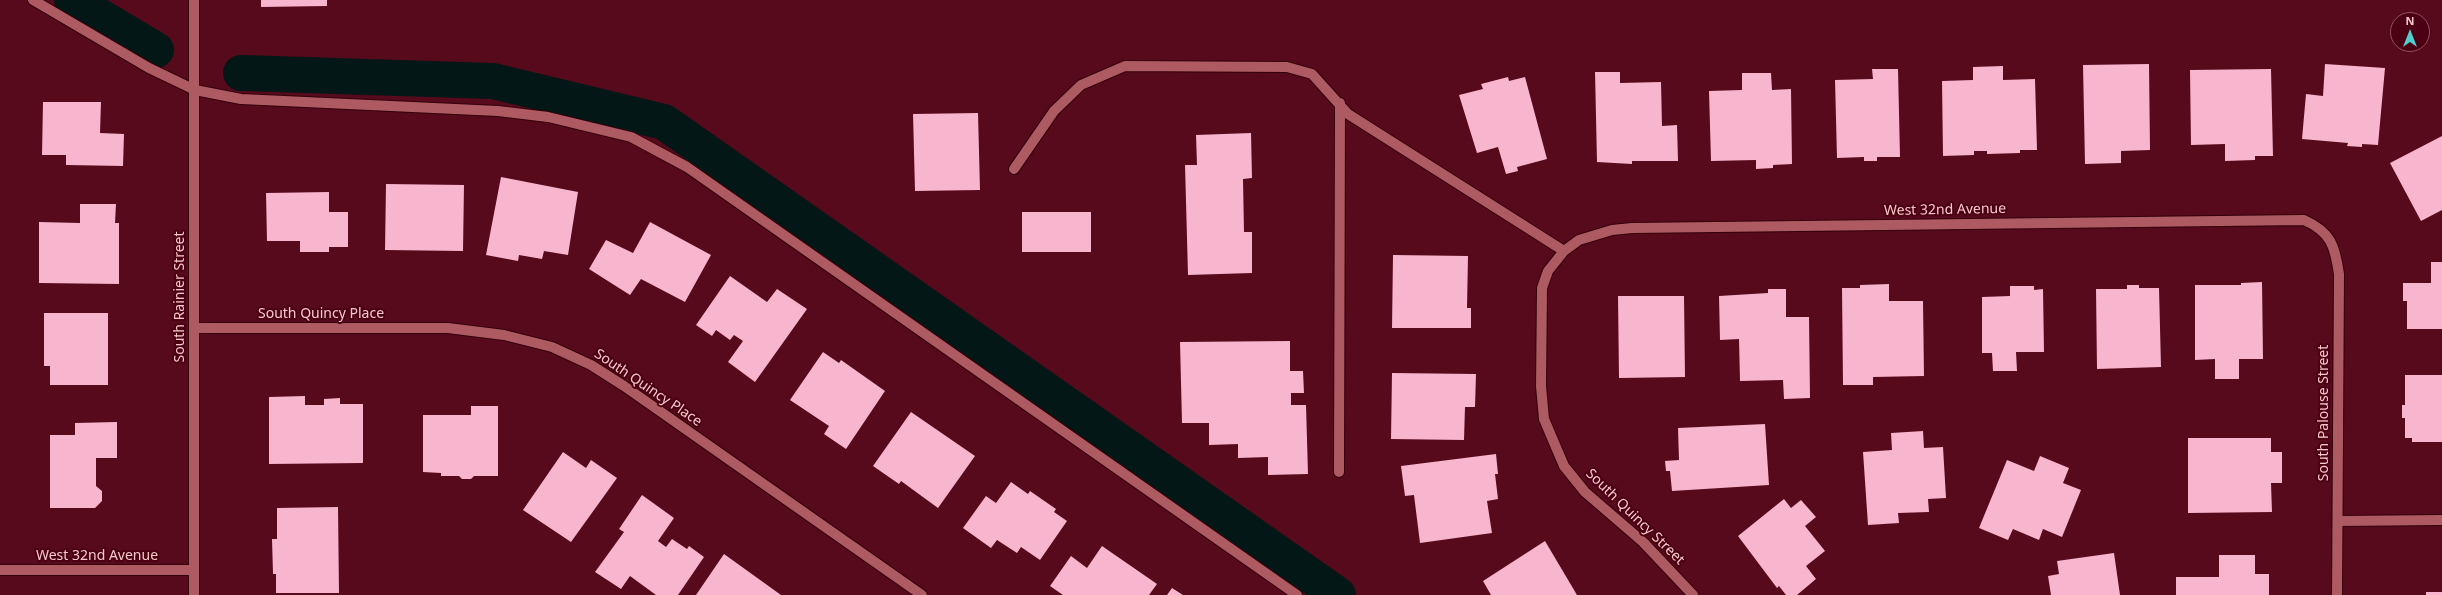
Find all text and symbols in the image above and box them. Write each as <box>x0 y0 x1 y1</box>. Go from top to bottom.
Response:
north arrow <box>2390 12 2430 52</box>
text: N <box>2406 13 2414 28</box>
street label: West 32nd Avenue <box>1884 201 2006 219</box>
street label: South Rainier Street <box>172 232 188 362</box>
street label: South Quincy Place <box>258 306 384 322</box>
street label: South Palouse Street <box>2316 345 2332 481</box>
street label: South Quincy Place <box>591 346 705 430</box>
street label: South Quincy Street <box>1582 466 1688 568</box>
street label: West 32nd Avenue <box>36 548 158 564</box>

